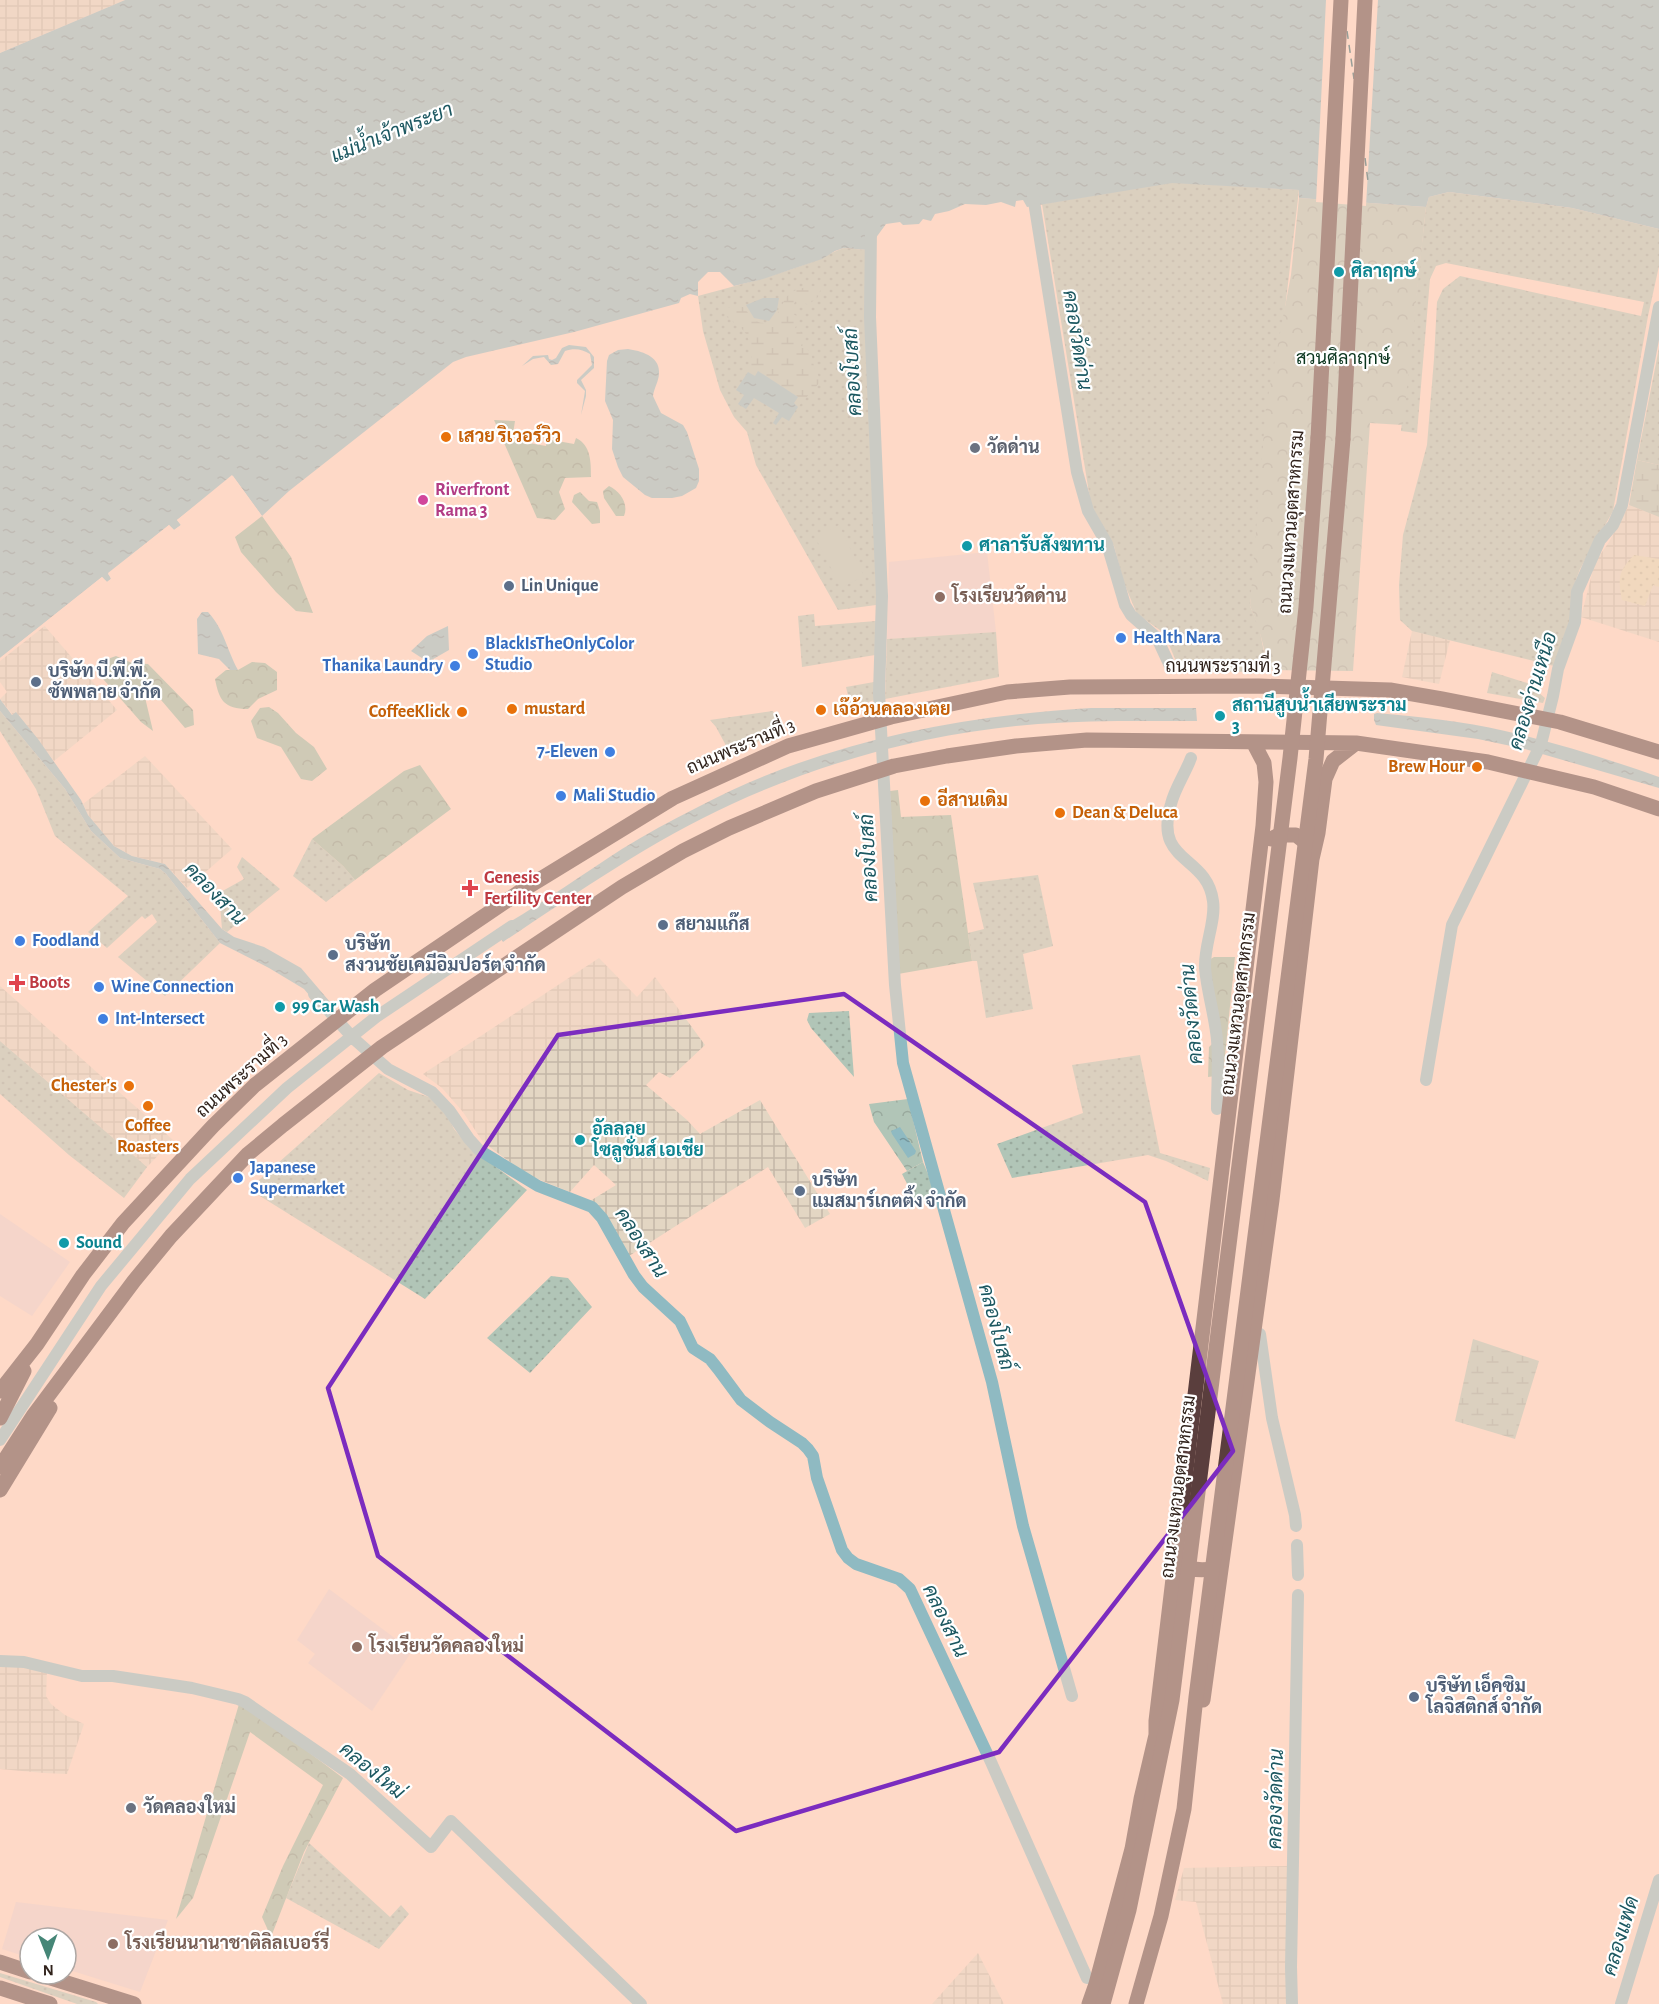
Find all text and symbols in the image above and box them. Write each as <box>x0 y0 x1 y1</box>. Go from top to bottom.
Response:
water label: แม่น้ำเจ้าพระยา <box>325 91 456 166</box>
place label: ศิลาฤกษ์ <box>1351 258 1418 282</box>
marker: ศิลาฤกษ์ <box>1332 265 1346 279</box>
water label: คลองวัดด่าน <box>1059 288 1098 392</box>
water label: คลองโบสถ์ <box>836 325 865 417</box>
park label: สวนศิลาฤกษ์ <box>1296 345 1391 369</box>
place label: เสวย ริเวอร์วิว <box>458 423 561 446</box>
street label: ถนนวงแหวนอุตสาหกรรม <box>1277 429 1309 615</box>
marker: เสวย ริเวอร์วิว <box>439 430 453 444</box>
place label: วัดด่าน <box>987 435 1040 457</box>
marker: วัดด่าน <box>968 441 982 455</box>
place label: Riverfront Rama 3 <box>435 481 509 520</box>
marker: Riverfront Rama 3 <box>416 493 430 507</box>
place label: ศาลารับสังฆทาน <box>979 534 1105 555</box>
marker: ศาลารับสังฆทาน <box>960 539 974 553</box>
place label: Lin Unique <box>521 577 598 595</box>
marker: Lin Unique <box>502 579 516 593</box>
place label: โรงเรียนวัดด่าน <box>951 583 1067 606</box>
marker: โรงเรียนวัดด่าน <box>933 590 947 604</box>
water label: คลองด่านเหนือ <box>1502 628 1560 752</box>
place label: Health Nara <box>1133 629 1221 647</box>
marker: Health Nara <box>1114 631 1128 645</box>
place label: BlackIsTheOnlyColor Studio <box>485 635 635 674</box>
marker: BlackIsTheOnlyColor Studio <box>466 647 480 661</box>
street label: ถนนพระรามที่ 3 <box>1165 650 1281 676</box>
place label: Thanika Laundry <box>322 657 444 675</box>
place label: บริษัท บี.พี.พี. ซัพพลาย จำกัด <box>48 658 161 702</box>
marker: Thanika Laundry <box>448 659 462 673</box>
marker: บริษัท บี.พี.พี. ซัพพลาย จำกัด <box>29 675 43 689</box>
place label: สถานีสูบน้ำเสียพระราม 3 <box>1232 687 1407 736</box>
place label: เจ๊อ้วนคลองเตย <box>833 696 951 719</box>
place label: mustard <box>524 700 586 718</box>
marker: mustard <box>505 702 519 716</box>
place label: CoffeeKlick <box>369 703 450 721</box>
marker: เจ๊อ้วนคลองเตย <box>814 703 828 717</box>
marker: CoffeeKlick <box>455 705 469 719</box>
street label: ถนนพระรามที่ 3 <box>681 709 798 778</box>
marker: สถานีสูบน้ำเสียพระราม 3 <box>1213 709 1227 723</box>
place label: 7-Eleven <box>537 743 598 761</box>
marker: 7-Eleven <box>603 745 617 759</box>
place label: Brew Hour <box>1388 758 1466 776</box>
marker: Brew Hour <box>1470 760 1484 774</box>
place label: Mali Studio <box>573 787 656 805</box>
place label: อีสานเดิม <box>937 787 1008 810</box>
marker: Mali Studio <box>554 789 568 803</box>
marker: อีสานเดิม <box>918 794 932 808</box>
place label: Dean & Deluca <box>1072 804 1179 822</box>
marker: Dean & Deluca <box>1053 806 1067 820</box>
water label: คลองโบสถ์ <box>852 811 881 903</box>
water label: คลองสาน <box>181 859 250 929</box>
place label: Genesis Fertility Center <box>484 869 592 908</box>
marker: Genesis Fertility Center <box>461 879 479 897</box>
place label: สยามแก๊ส <box>675 911 750 934</box>
street label: ถนนวงแหวนอุตสาหกรรม <box>1219 911 1261 1097</box>
marker: สยามแก๊ส <box>656 918 670 932</box>
place label: Foodland <box>32 932 100 950</box>
place label: บริษัท สงวนชัยเคมีอิมปอร์ต จำกัด <box>345 932 546 975</box>
marker: Foodland <box>13 934 27 948</box>
marker: บริษัท สงวนชัยเคมีอิมปอร์ต จำกัด <box>326 948 340 962</box>
water label: คลองวัดด่าน <box>1175 963 1206 1065</box>
place label: Boots <box>29 974 70 992</box>
marker: Boots <box>10 976 24 990</box>
place label: Wine Connection <box>111 978 234 996</box>
marker: Wine Connection <box>92 980 106 994</box>
place label: 99 Car Wash <box>292 998 379 1016</box>
marker: 99 Car Wash <box>273 1000 287 1014</box>
place label: Int-Intersect <box>115 1010 204 1028</box>
marker: Int-Intersect <box>96 1012 110 1026</box>
street label: ถนนพระรามที่ 3 <box>188 1025 291 1121</box>
place label: Chester's <box>51 1077 117 1095</box>
marker: Chester's <box>122 1079 136 1093</box>
marker: Coffee Roasters <box>141 1099 155 1113</box>
place label: Coffee Roasters <box>117 1117 179 1156</box>
place label: อัลลอย โซลูชั่นส์ เอเชีย <box>591 1118 704 1163</box>
marker: อัลลอย โซลูชั่นส์ เอเชีย <box>573 1133 587 1147</box>
place label: Japanese Supermarket <box>250 1159 345 1198</box>
place label: บริษัท แมสมาร์เกตติ้ง จำกัด <box>812 1168 967 1211</box>
marker: Japanese Supermarket <box>231 1171 245 1185</box>
marker: บริษัท แมสมาร์เกตติ้ง จำกัด <box>793 1184 807 1198</box>
water label: คลองสาน <box>611 1205 671 1282</box>
place label: Sound <box>76 1234 122 1252</box>
marker: Sound <box>57 1236 71 1250</box>
water label: คลองโบสถ์ <box>975 1281 1023 1375</box>
street label: ถนนวงแหวนอุตสาหกรรม <box>1159 1394 1201 1580</box>
water label: คลองสาน <box>919 1581 971 1661</box>
place label: โรงเรียนวัดคลองใหม่ <box>368 1633 524 1656</box>
marker: โรงเรียนวัดคลองใหม่ <box>350 1640 364 1654</box>
place label: บริษัท เอ็คซิม โลจิสติกส์ จำกัด <box>1425 1672 1542 1717</box>
marker: บริษัท เอ็คซิม โลจิสติกส์ จำกัด <box>1407 1690 1421 1704</box>
water label: คลองใหม่ <box>336 1736 412 1804</box>
water label: คลองวัดด่าน <box>1262 1748 1287 1850</box>
place label: วัดคลองใหม่ <box>143 1794 236 1817</box>
marker: วัดคลองใหม่ <box>124 1801 138 1815</box>
water label: คลองแฟด <box>1598 1893 1643 1978</box>
north arrow <box>18 1926 78 1986</box>
place label: โรงเรียนนานาชาติลิลเบอร์รี่ <box>124 1927 329 1953</box>
marker: โรงเรียนนานาชาติลิลเบอร์รี่ <box>106 1937 120 1951</box>
text: N <box>43 1962 54 1978</box>

